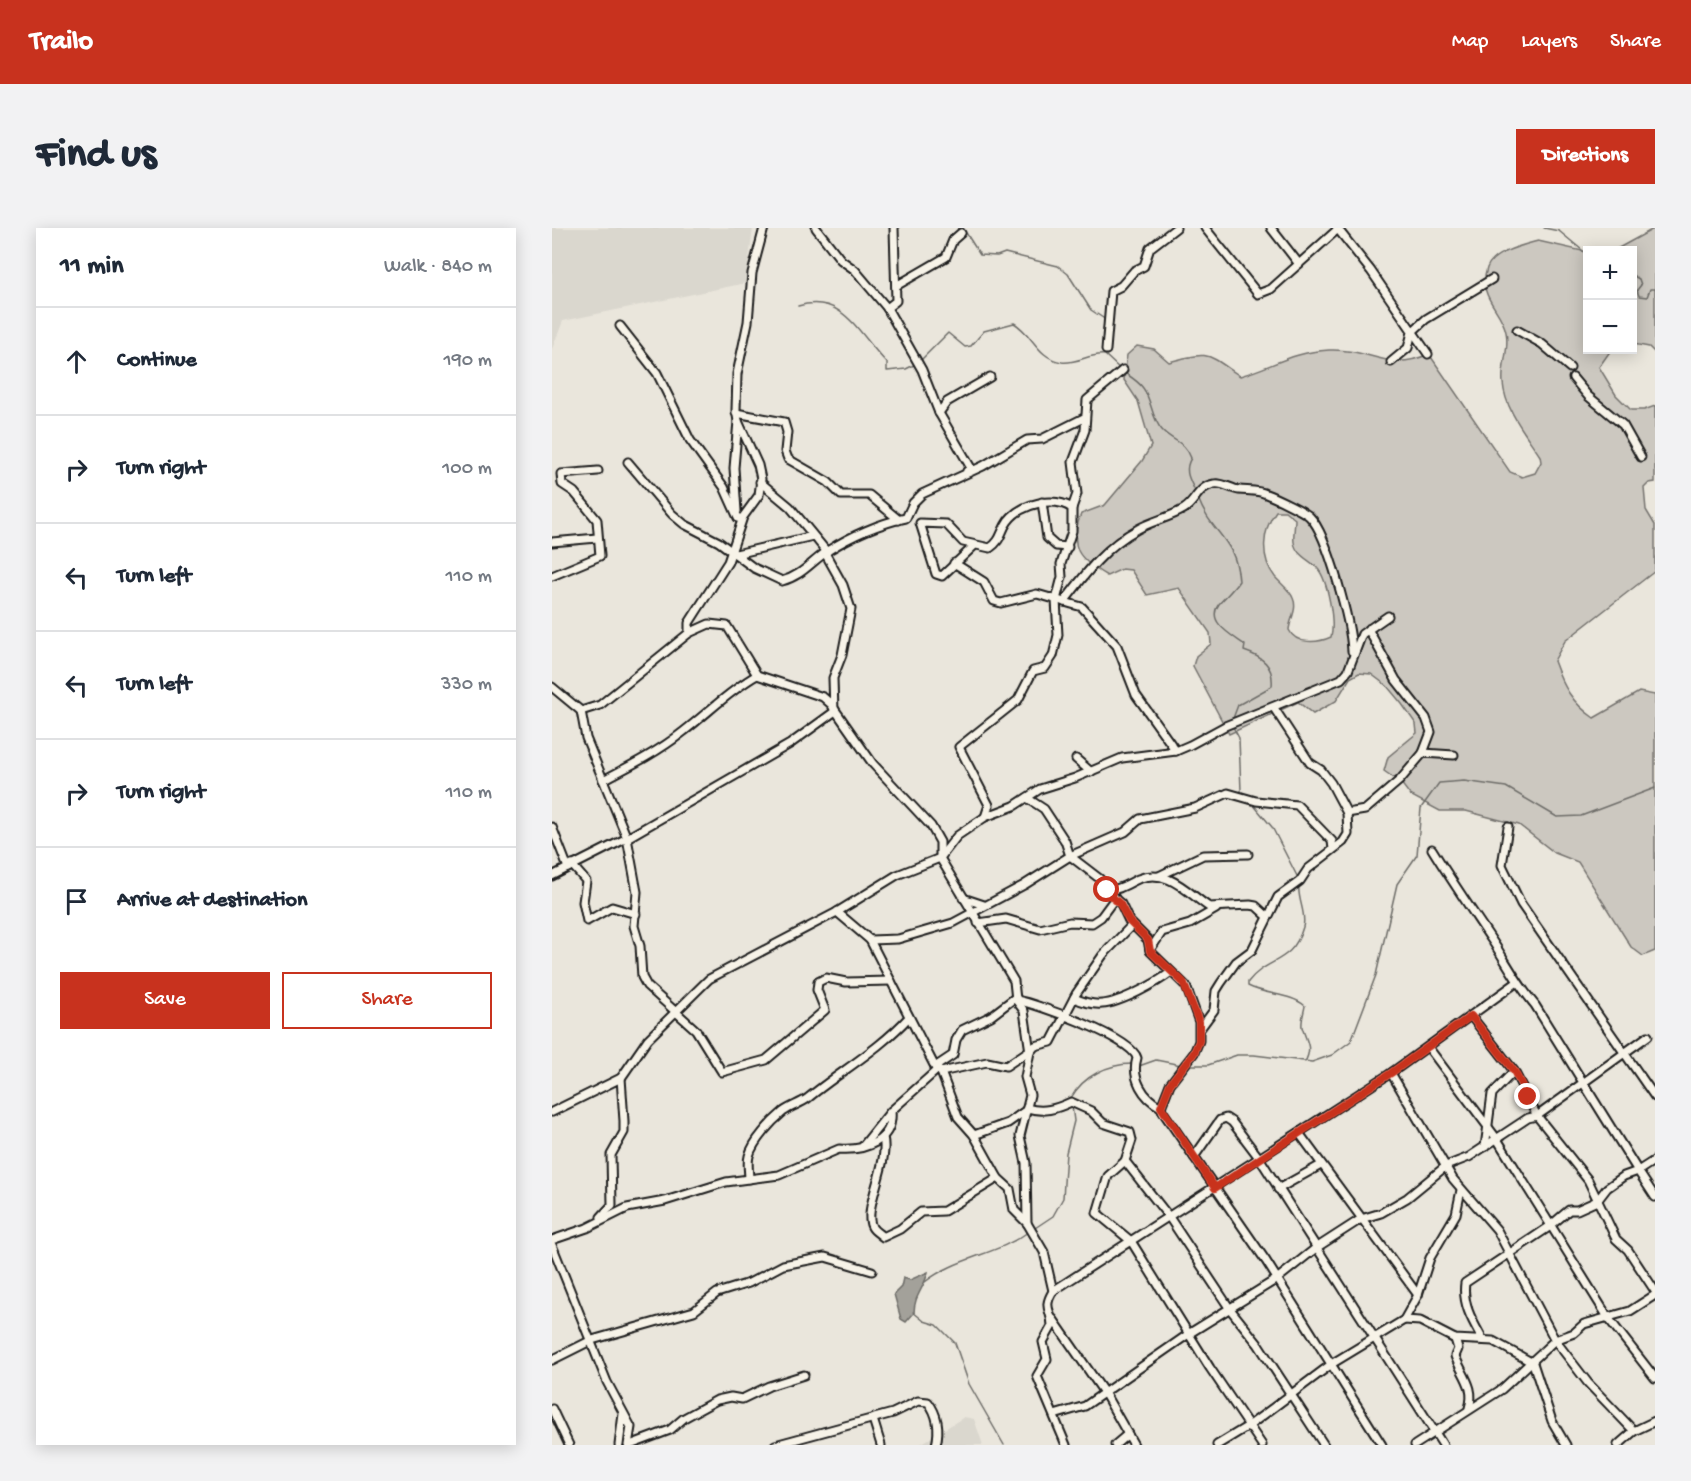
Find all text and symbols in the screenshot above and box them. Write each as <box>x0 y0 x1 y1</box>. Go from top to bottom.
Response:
text: Trailo <box>30 26 93 59</box>
text: Map <box>1452 30 1488 55</box>
text: Layers <box>1521 30 1577 55</box>
text: Share <box>1610 30 1661 55</box>
button: Directions <box>1516 129 1655 184</box>
text: Find us <box>36 132 156 181</box>
map controls <box>1583 246 1637 354</box>
button: + <box>1583 246 1637 300</box>
text: 11 min <box>60 252 124 283</box>
text: Walk · 840 m <box>384 256 492 279</box>
button: − <box>1583 300 1637 354</box>
icon: ahead <box>60 345 93 378</box>
text: Continue <box>117 348 197 374</box>
text: 190 m <box>444 350 492 373</box>
icon: right <box>60 453 93 486</box>
text: Turn right <box>117 456 205 482</box>
text: 100 m <box>442 458 492 481</box>
icon: left <box>60 561 93 594</box>
text: Turn left <box>117 564 191 590</box>
text: 110 m <box>446 566 492 589</box>
icon: left <box>60 669 93 702</box>
text: Turn left <box>117 672 191 698</box>
text: 330 m <box>441 674 492 697</box>
icon: right <box>60 777 93 810</box>
text: Turn right <box>117 780 205 806</box>
text: 110 m <box>446 782 492 805</box>
route start <box>1093 876 1119 902</box>
icon: arrive <box>60 885 93 918</box>
text: Arrive at destination <box>117 888 307 914</box>
button: Save <box>60 972 270 1029</box>
button: Share <box>282 972 492 1029</box>
route end <box>1514 1083 1540 1109</box>

